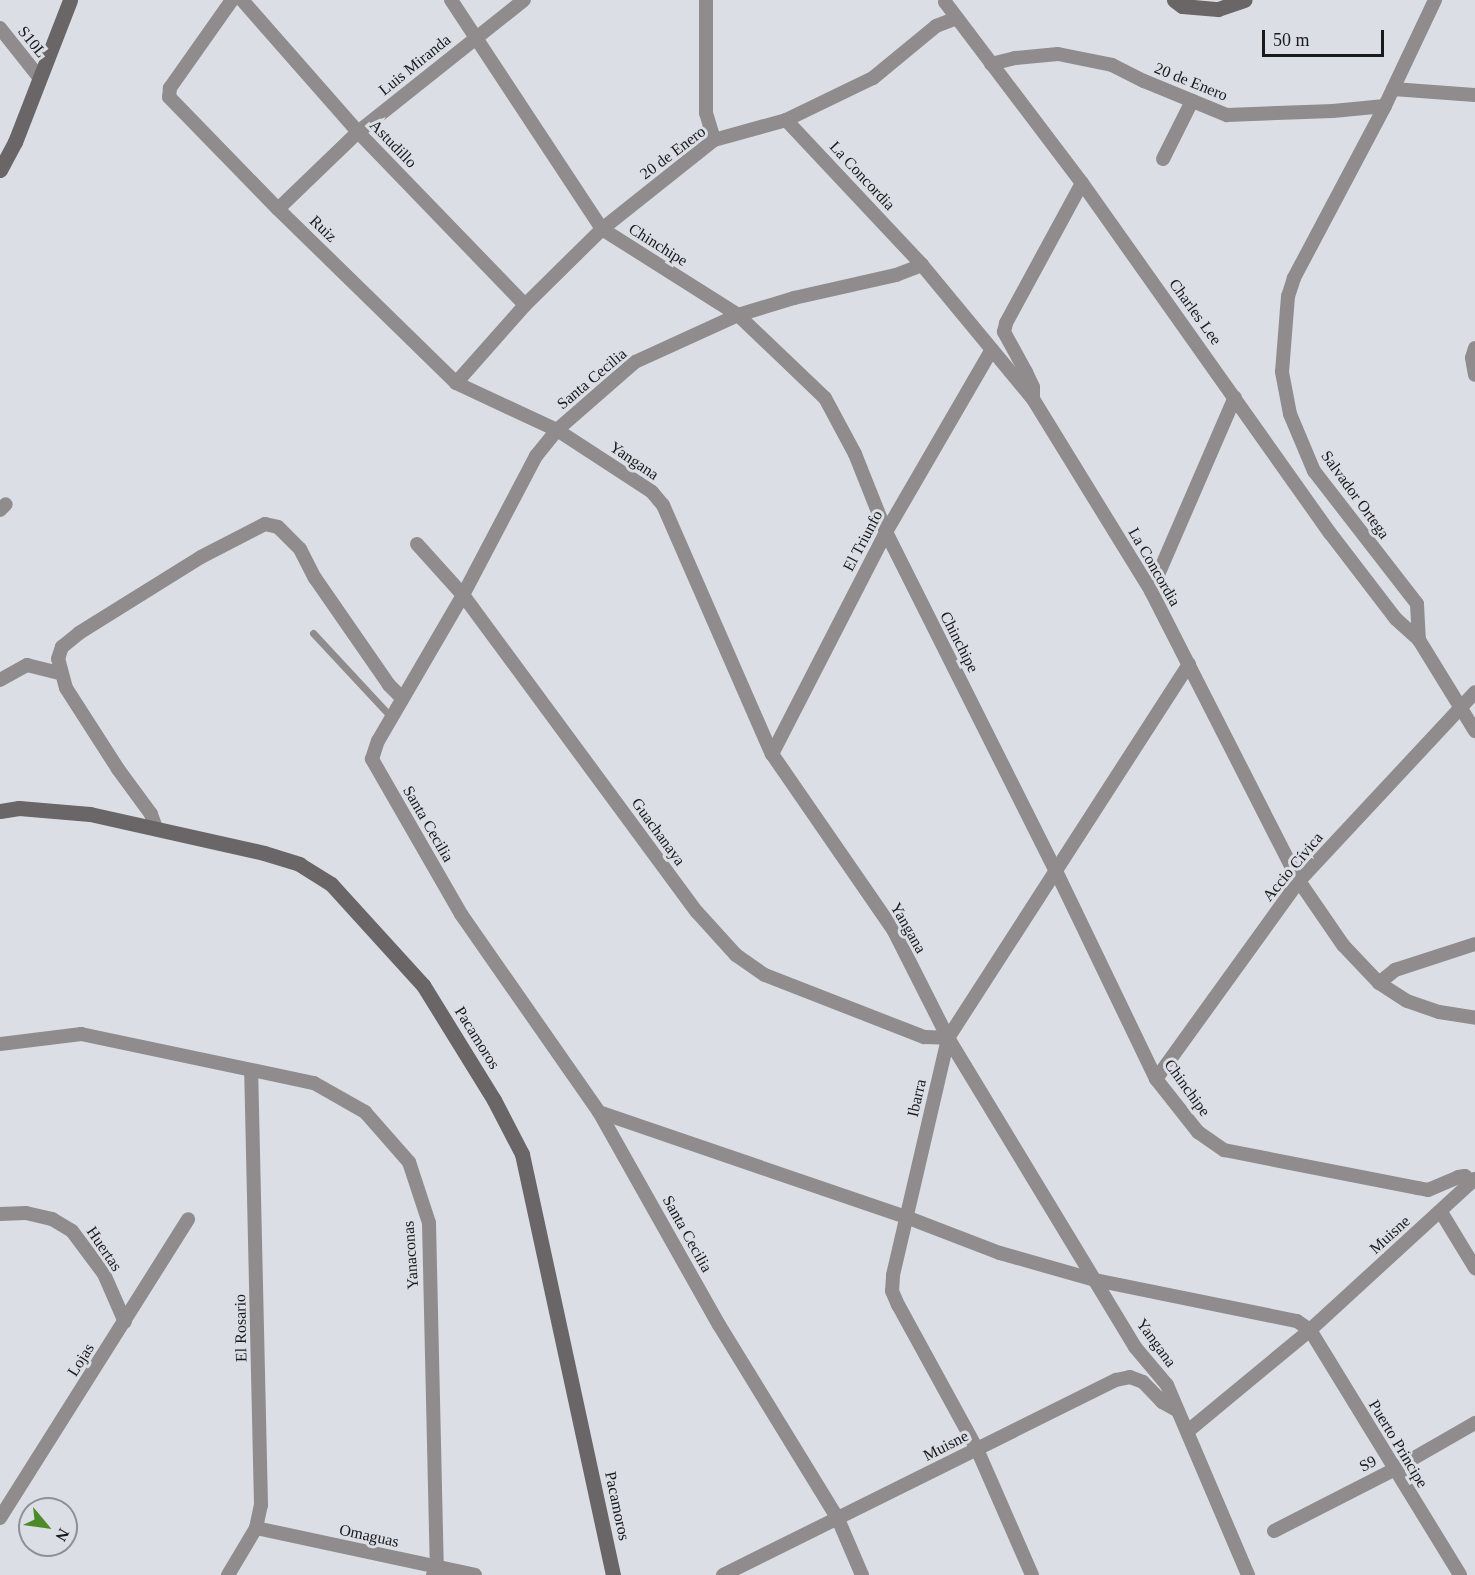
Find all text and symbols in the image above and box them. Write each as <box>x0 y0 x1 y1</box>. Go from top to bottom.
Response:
scale bar <box>1265 18 1386 56</box>
street label: S10L <box>14 22 50 62</box>
street label: Luis Miranda <box>375 30 455 100</box>
text: 50 m <box>1273 30 1310 50</box>
street label: 20 de Enero <box>1152 59 1230 105</box>
street label: Astudillo <box>365 116 421 172</box>
street label: 20 de Enero <box>636 122 710 184</box>
street label: La Concordia <box>825 137 899 215</box>
street label: Ruiz <box>305 212 341 246</box>
street label: Chinchipe <box>625 219 691 271</box>
street label: Charles Lee <box>1165 275 1225 349</box>
street label: Santa Cecilia <box>553 344 631 414</box>
street label: Yangana <box>606 438 662 484</box>
street label: Salvador Ortega <box>1317 447 1393 543</box>
street label: El Triunfo <box>839 507 887 575</box>
street label: La Concordia <box>1124 524 1184 610</box>
street label: Chinchipe <box>936 608 982 676</box>
street label: Santa Cecilia <box>398 782 458 866</box>
street label: Guachanaya <box>627 794 689 870</box>
street label: Accio Cívica <box>1259 829 1327 905</box>
street label: Yangana <box>886 899 930 957</box>
street label: Pacamoros <box>450 1003 504 1073</box>
street label: Chinchipe <box>1160 1056 1214 1120</box>
street label: Ibarra <box>903 1077 931 1119</box>
street label: Santa Cecilia <box>658 1192 716 1276</box>
street label: Muisne <box>1366 1212 1414 1258</box>
street label: Yanaconas <box>399 1220 423 1290</box>
street label: Huertas <box>82 1223 126 1275</box>
street label: El Rosario <box>231 1294 251 1362</box>
street label: Yangana <box>1132 1315 1180 1371</box>
street label: Lojas <box>63 1340 99 1380</box>
street label: Puerto Principe <box>1364 1397 1432 1491</box>
street label: Muisne <box>920 1427 972 1465</box>
street label: S9 <box>1356 1452 1380 1476</box>
street label: Pacamoros <box>600 1470 634 1542</box>
north arrow <box>18 1497 78 1557</box>
street label: Omaguas <box>337 1520 401 1552</box>
text: N <box>52 1526 73 1544</box>

